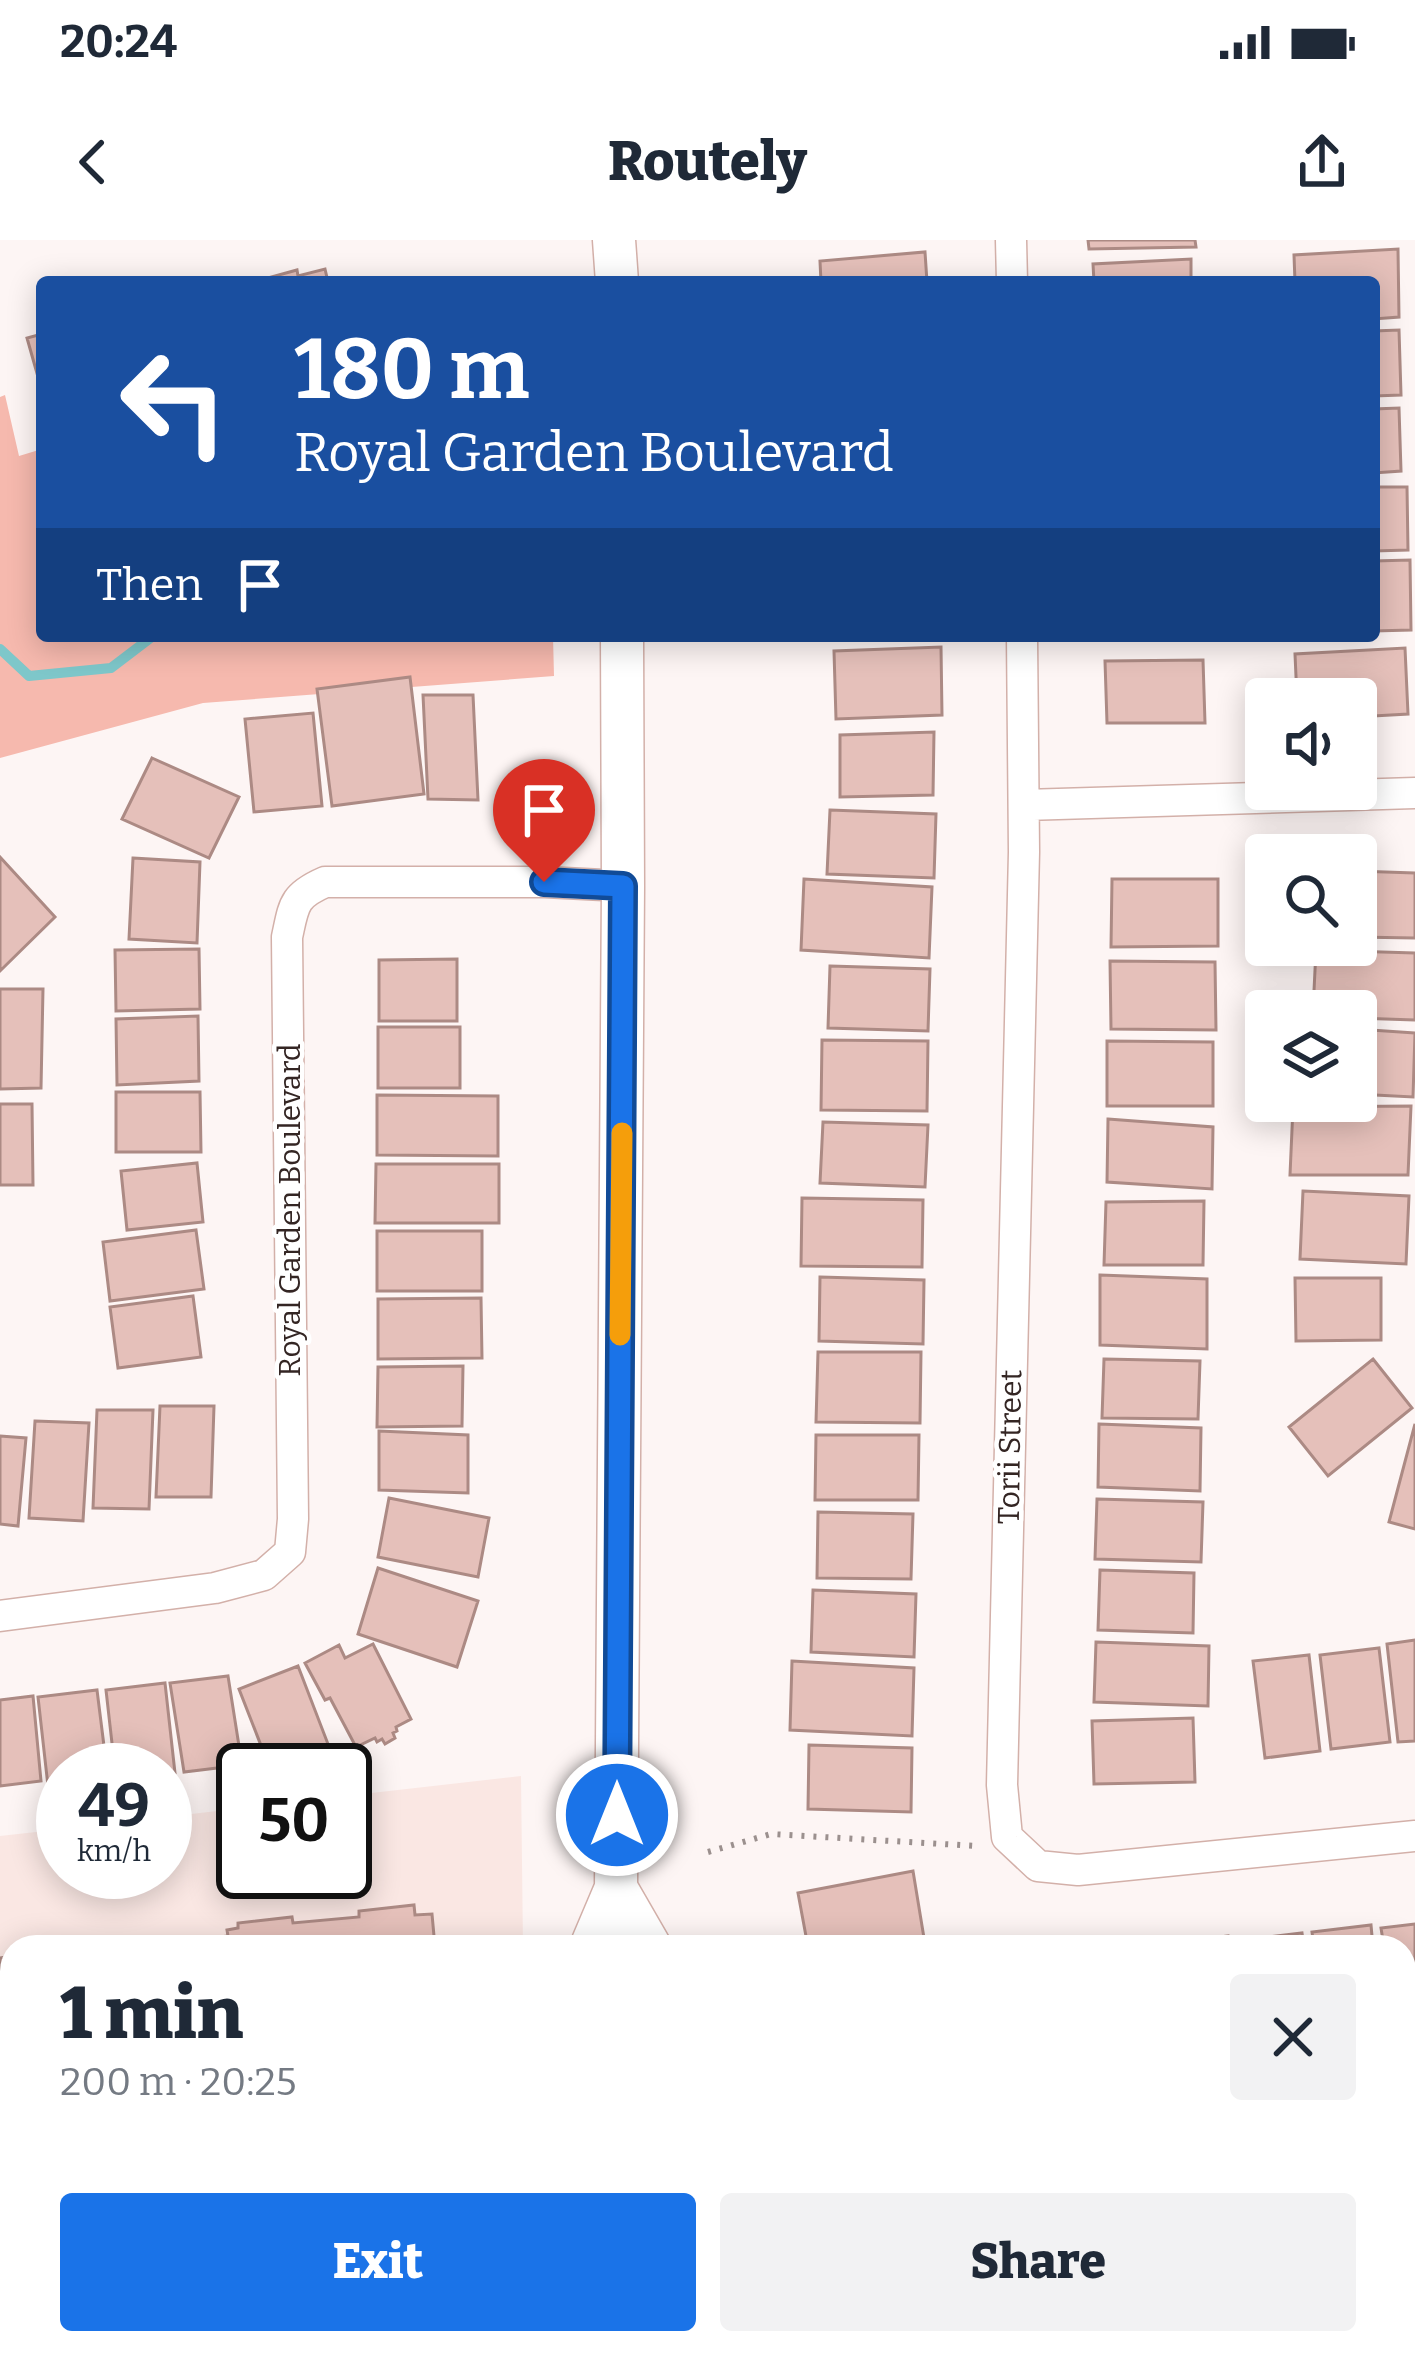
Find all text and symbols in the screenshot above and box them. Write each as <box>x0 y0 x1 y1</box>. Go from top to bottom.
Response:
text: 20:24 <box>60 15 177 69</box>
icon: back <box>60 129 126 195</box>
icon: share <box>1289 129 1355 195</box>
text: Routely <box>608 130 807 194</box>
text: 180 m <box>294 319 529 420</box>
icon: left <box>96 324 252 480</box>
text: Royal Garden Boulevard <box>294 421 894 485</box>
icon: arrive <box>227 552 293 618</box>
text: Then <box>96 558 203 612</box>
map controls <box>1245 678 1377 1122</box>
button: sound <box>1245 678 1377 810</box>
pin <box>493 759 595 882</box>
icon: arrive <box>511 777 577 843</box>
button: search <box>1245 834 1377 966</box>
button: layers <box>1245 990 1377 1122</box>
street label: Royal Garden Boulevard <box>272 1043 308 1377</box>
street label: Torii Street <box>991 1369 1029 1525</box>
speed limit sign: 50 <box>216 1743 372 1899</box>
position arrow <box>554 1752 680 1878</box>
text: 49 <box>78 1770 150 1842</box>
text: km/h <box>77 1833 151 1869</box>
text: 1 min <box>60 1971 243 2057</box>
button: close <box>1230 1974 1356 2100</box>
text: 200 m · 20:25 <box>60 2059 297 2105</box>
button: Exit <box>60 2193 696 2331</box>
button: Share <box>720 2193 1356 2331</box>

